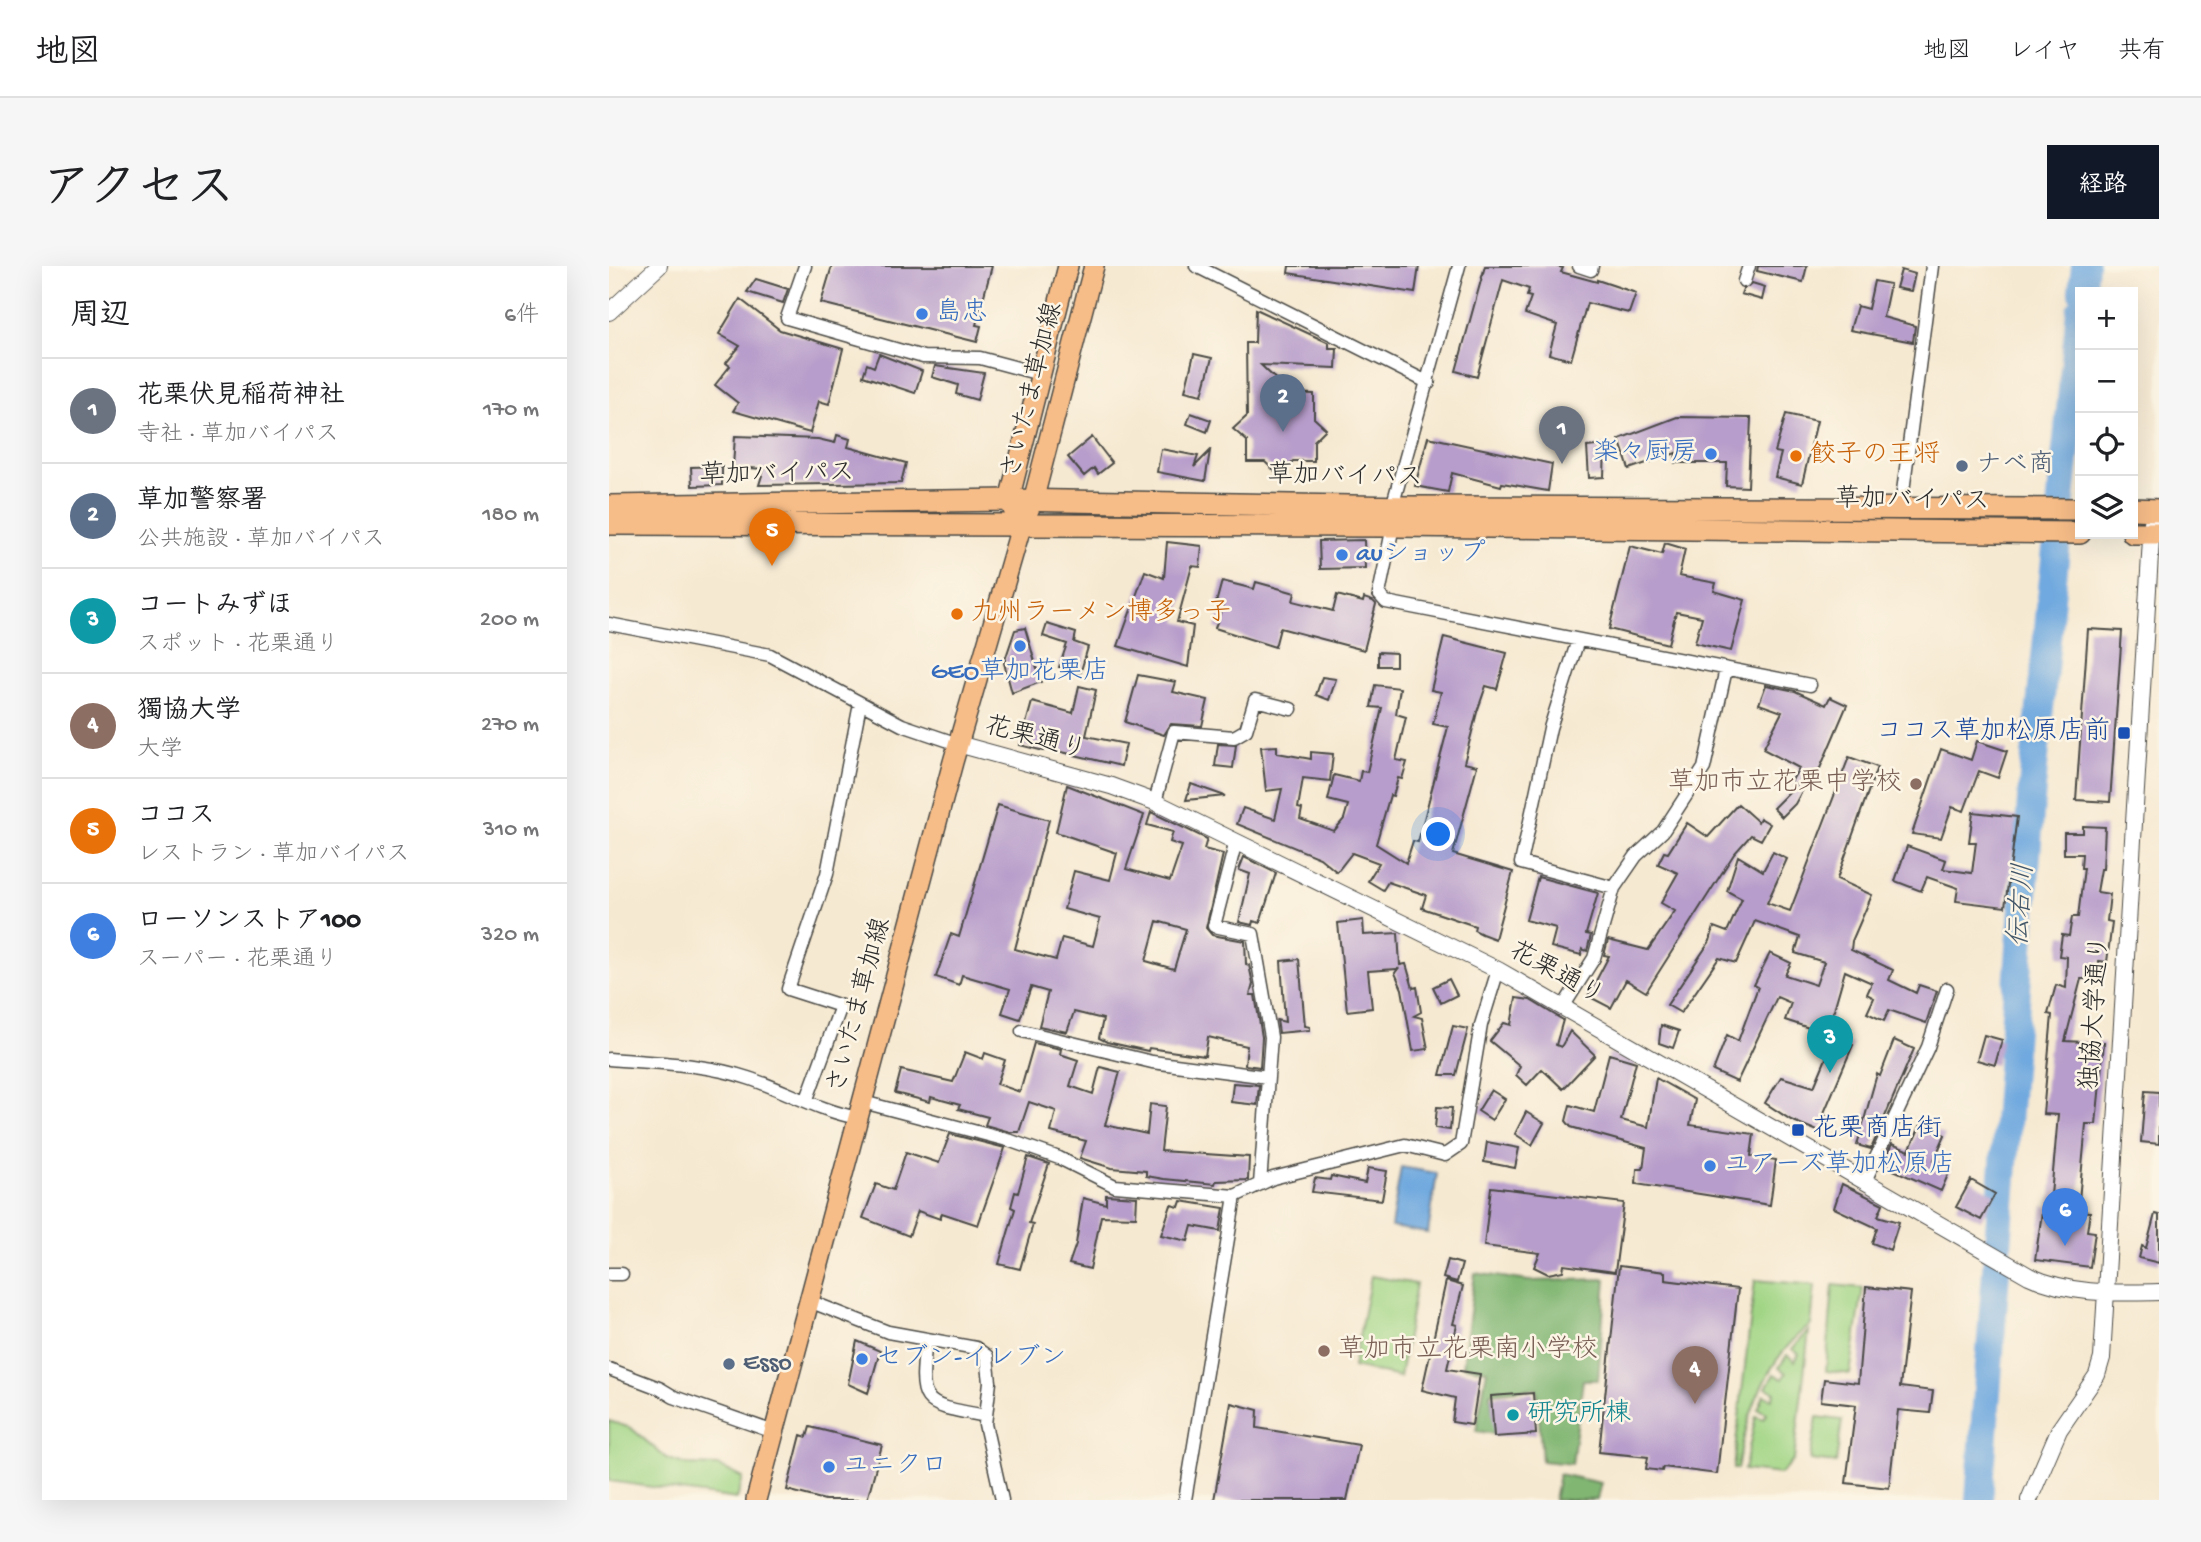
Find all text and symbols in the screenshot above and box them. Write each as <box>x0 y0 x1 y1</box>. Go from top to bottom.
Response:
text: 地図 <box>35 36 101 74</box>
text: 地図 <box>1923 38 1971 67</box>
text: レイヤ <box>2009 38 2080 67</box>
text: 共有 <box>2118 38 2166 67</box>
button: 経路 <box>2047 145 2159 219</box>
text: アクセス <box>42 163 235 221</box>
map controls <box>2075 287 2138 539</box>
button: + <box>2075 287 2138 350</box>
place label: 島忠 <box>936 297 988 330</box>
street label: さいたま草加線 <box>995 299 1071 483</box>
text: 周辺 <box>70 300 130 335</box>
text: 6件 <box>504 303 539 330</box>
marker: 島忠 <box>914 306 930 322</box>
button: − <box>2075 350 2138 413</box>
pin: 2 <box>1260 374 1306 432</box>
text: 花栗伏見稲荷神社 <box>137 382 345 413</box>
text: 1 <box>88 397 98 424</box>
text: 170 m <box>483 397 539 424</box>
pin: 1 <box>1539 406 1585 464</box>
button: locate <box>2075 413 2138 476</box>
text: 寺社 · 草加バイパス <box>137 422 339 449</box>
place label: 楽々厨房 <box>1593 437 1697 470</box>
place label: 餃子の王将 <box>1810 440 1940 472</box>
marker: 楽々厨房 <box>1703 446 1719 462</box>
marker: 餃子の王将 <box>1788 448 1804 464</box>
place label: ナベ商 <box>1976 449 2054 482</box>
street label: 草加バイパス <box>699 457 855 493</box>
marker: ナベ商 <box>1954 458 1970 474</box>
street label: 草加バイパス <box>1267 459 1423 495</box>
button: layers <box>2075 476 2138 539</box>
street label: 草加バイパス <box>1834 483 1990 519</box>
text: 草加警察署 <box>137 487 267 518</box>
text: 2 <box>87 502 99 529</box>
text: 180 m <box>482 502 539 529</box>
pin: 5 <box>749 508 795 566</box>
text: 公共施設 · 草加バイパス <box>137 527 385 554</box>
place label: auショップ <box>1356 539 1486 571</box>
marker: auショップ <box>1334 547 1350 563</box>
text: コートみずほ <box>137 592 292 623</box>
place label: 九州ラーメン博多っ子 <box>971 597 1231 630</box>
marker: 九州ラーメン博多っ子 <box>949 606 965 622</box>
text: 3 <box>87 607 99 634</box>
text: 200 m <box>480 607 539 634</box>
text: スポット · 花栗通り <box>137 632 339 659</box>
marker: GEO草加花栗店 <box>1012 638 1028 654</box>
place label: GEO草加花栗店 <box>931 656 1109 689</box>
text: 獨協大学 <box>137 697 241 728</box>
street label: 花栗通り <box>981 711 1090 768</box>
text: 4 <box>88 712 98 739</box>
text: 270 m <box>481 712 539 739</box>
place label: ココス草加松原店前 <box>1876 716 2110 749</box>
marker: ココス草加松原店前 <box>2116 725 2132 741</box>
text: 大学 <box>137 737 183 764</box>
place label: 草加市立花栗中学校 <box>1668 767 1902 800</box>
marker: 草加市立花栗中学校 <box>1908 776 1924 792</box>
text: ココス <box>137 802 215 833</box>
text: 5 <box>87 817 99 844</box>
text: 310 m <box>483 817 539 844</box>
your location <box>1421 817 1455 851</box>
text: レストラン · 草加バイパス <box>137 842 410 869</box>
water label: 伝右川 <box>2004 862 2042 948</box>
text: ローソンストア100 <box>137 907 361 938</box>
street label: さいたま草加線 <box>821 914 899 1097</box>
text: 6 <box>87 922 99 949</box>
text: 320 m <box>481 922 539 949</box>
street label: 独協大学通り <box>2075 934 2118 1092</box>
street label: 花栗通り <box>1503 935 1609 1014</box>
text: スーパー · 花栗通り <box>137 947 338 974</box>
pin: 3 <box>1807 1015 1853 1073</box>
place label: 花栗商店街 <box>1812 1113 1942 1146</box>
marker: 花栗商店街 <box>1790 1122 1806 1138</box>
place label: ユアーズ草加松原店 <box>1724 1149 1955 1182</box>
marker: ユアーズ草加松原店 <box>1702 1158 1718 1174</box>
pin: 6 <box>2042 1188 2088 1246</box>
place label: 草加市立花栗南小学校 <box>1338 1334 1598 1367</box>
place label: セブン-イレブン <box>876 1343 1066 1375</box>
marker: 草加市立花栗南小学校 <box>1316 1343 1332 1359</box>
pin: 4 <box>1672 1346 1718 1404</box>
place label: Esso <box>743 1349 792 1380</box>
marker: セブン-イレブン <box>854 1351 870 1367</box>
marker: Esso <box>721 1356 737 1372</box>
place label: 研究所棟 <box>1527 1398 1631 1431</box>
marker: 研究所棟 <box>1505 1407 1521 1423</box>
place label: ユニクロ <box>843 1452 948 1483</box>
marker: ユニクロ <box>821 1459 837 1475</box>

